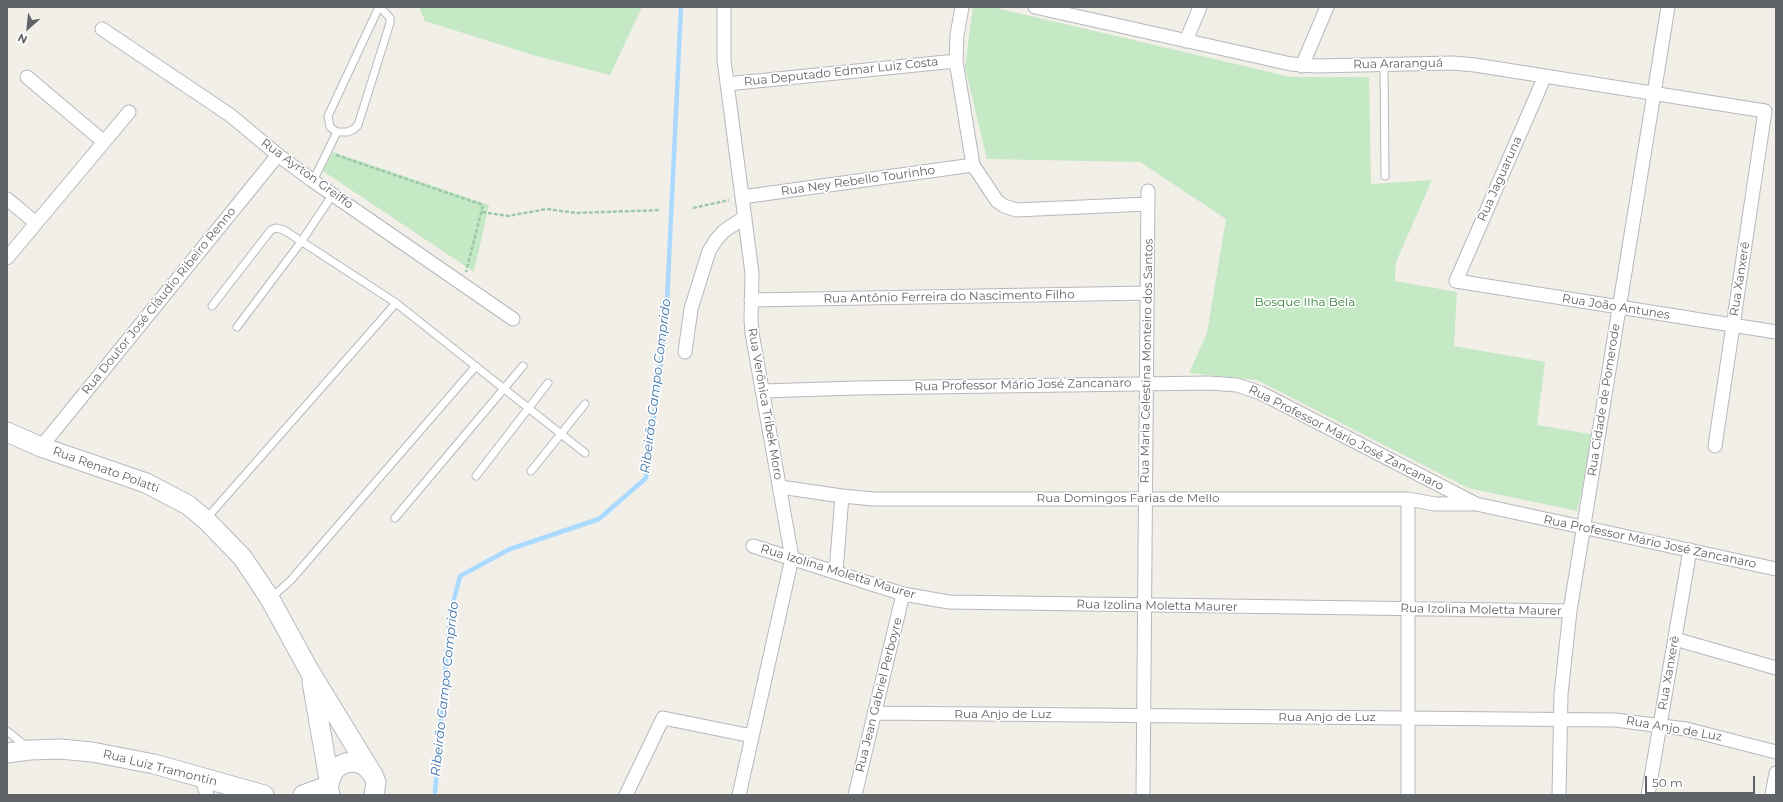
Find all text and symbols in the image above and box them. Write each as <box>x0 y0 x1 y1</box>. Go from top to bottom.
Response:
north arrow <box>8 8 48 48</box>
text: N <box>15 30 30 47</box>
street label: Rua Deputado Edmar Luiz Costa <box>743 55 939 89</box>
street label: Rua Araranguá <box>1353 56 1443 72</box>
street label: Rua Jaguaruna <box>1475 134 1525 224</box>
street label: Rua Ayrton Greiffo <box>258 136 356 212</box>
street label: Rua Ney Rebello Tourinho <box>780 163 936 199</box>
street label: Rua Doutor José Cláudio Ribeiro Renno <box>79 204 239 398</box>
street label: Rua Maria Celestina Monteiro dos Santos <box>1138 239 1156 483</box>
street label: Rua Xanxerê <box>1727 241 1753 317</box>
street label: Rua Antônio Ferreira do Nascimento Filho <box>823 288 1075 306</box>
street label: Rua João Antunes <box>1561 291 1671 323</box>
park label: Bosque Ilha Bela <box>1255 295 1355 309</box>
water label: Ribeirão Campo Comprido <box>638 298 674 474</box>
street label: Rua Cidade de Pomerode <box>1585 323 1623 477</box>
street label: Rua Verônica Tribek Moro <box>745 327 785 481</box>
street label: Rua Professor Mário José Zancanaro <box>914 376 1132 394</box>
street label: Rua Professor Mário José Zancanaro <box>1246 382 1446 494</box>
street label: Rua Renato Polatti <box>51 444 161 496</box>
street label: Rua Domingos Farias de Mello <box>1037 491 1219 505</box>
street label: Rua Professor Mário José Zancanaro <box>1542 512 1758 572</box>
street label: Rua Izolina Moletta Maurer <box>759 542 917 602</box>
street label: Rua Izolina Moletta Maurer <box>1076 597 1238 615</box>
water label: Ribeirão Campo Comprido <box>428 601 462 777</box>
street label: Rua Izolina Moletta Maurer <box>1400 601 1562 619</box>
street label: Rua Jean Gabriel Perboyre <box>853 616 905 774</box>
street label: Rua Xanxerê <box>1655 635 1683 711</box>
street label: Rua Anjo de Luz <box>954 707 1052 721</box>
street label: Rua Anjo de Luz <box>1278 710 1376 724</box>
street label: Rua Anjo de Luz <box>1625 713 1723 745</box>
street label: Rua Luiz Tramontin <box>101 747 219 789</box>
scale bar <box>1647 768 1757 794</box>
text: 50 m <box>1652 775 1683 790</box>

